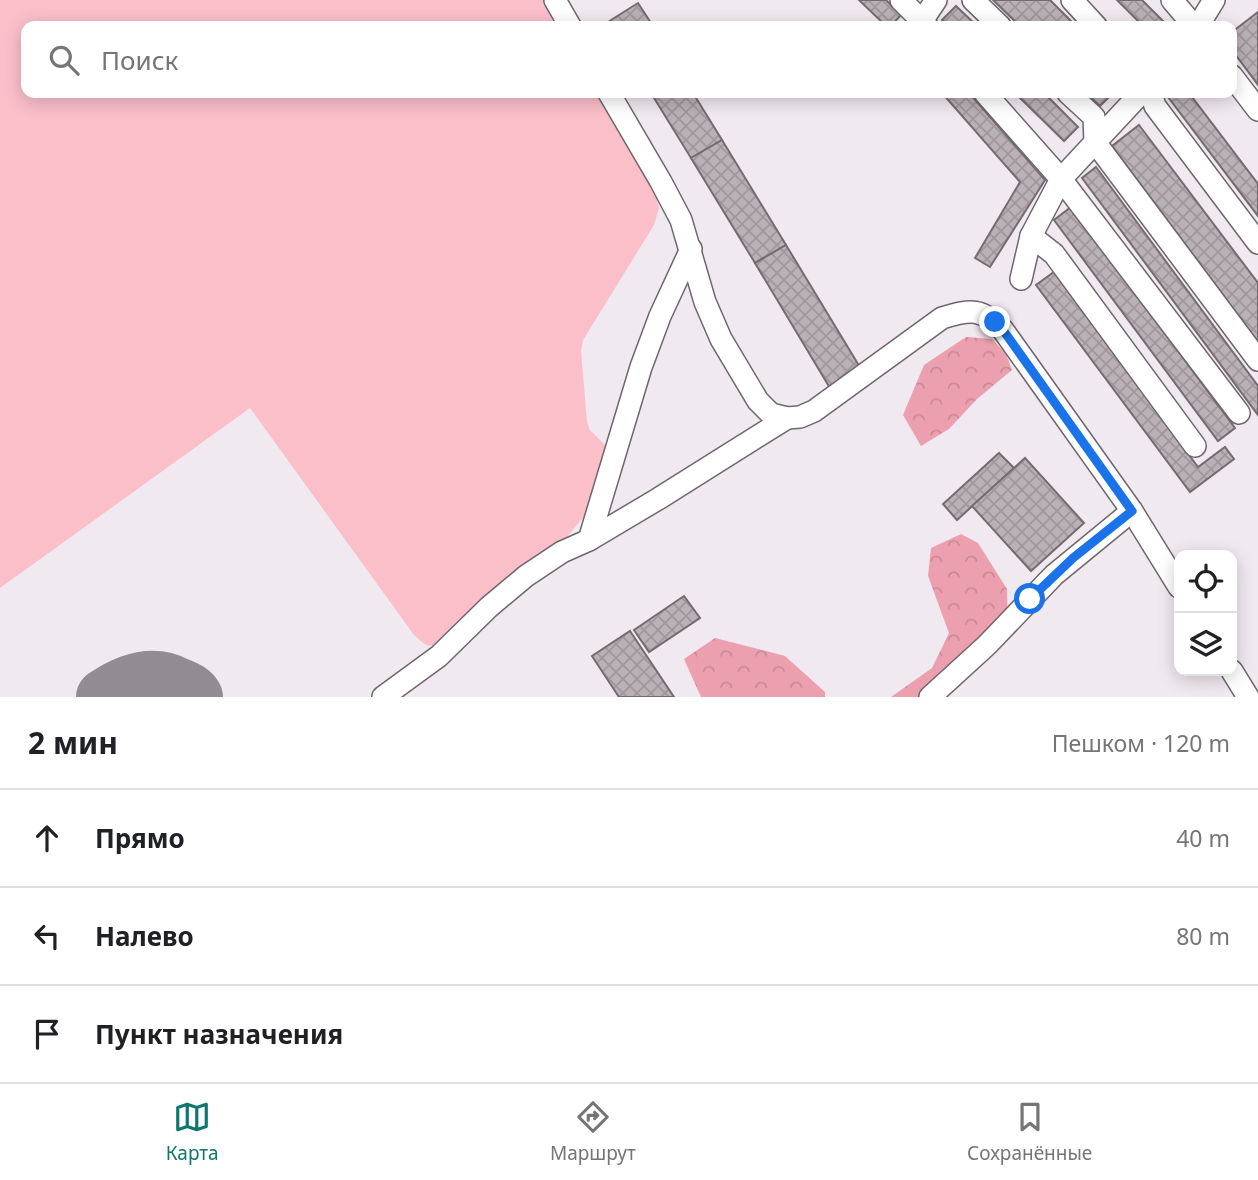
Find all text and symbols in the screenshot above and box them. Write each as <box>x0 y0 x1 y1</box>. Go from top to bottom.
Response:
search box <box>21 21 1237 98</box>
icon: search <box>45 41 83 79</box>
text: Поиск <box>101 42 178 78</box>
route end <box>979 306 1010 337</box>
map controls <box>1174 550 1237 676</box>
button: locate <box>1174 550 1237 613</box>
route start <box>1014 583 1045 614</box>
button: layers <box>1174 613 1237 676</box>
text: 2 мин <box>28 722 118 763</box>
text: Пешком · 120 m <box>1052 727 1230 759</box>
icon: ahead <box>28 819 66 857</box>
text: Прямо <box>95 820 185 856</box>
text: 40 m <box>1176 822 1230 854</box>
icon: left <box>28 917 66 955</box>
text: Налево <box>95 918 194 954</box>
text: 80 m <box>1176 920 1230 952</box>
icon: arrive <box>28 1015 66 1053</box>
text: Пункт назначения <box>95 1016 343 1052</box>
tab: Карта <box>166 1098 219 1166</box>
tab: Маршрут <box>550 1098 636 1166</box>
tab: Сохранённые <box>967 1098 1092 1166</box>

